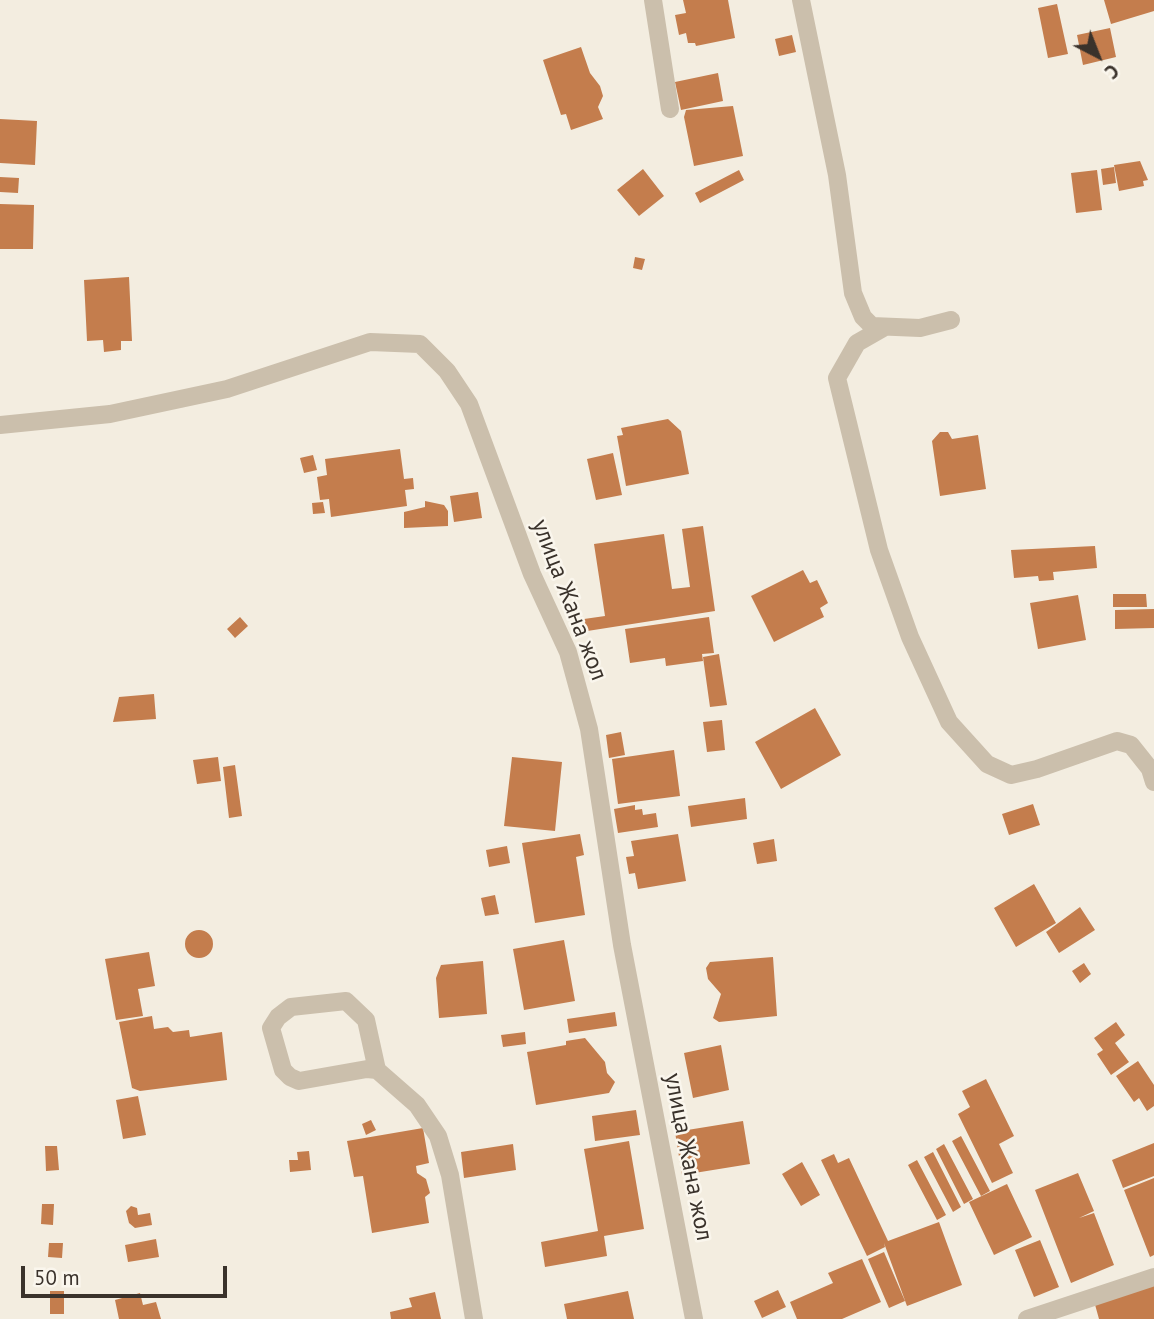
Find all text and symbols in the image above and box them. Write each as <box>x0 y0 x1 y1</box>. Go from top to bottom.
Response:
north arrow <box>1063 21 1133 91</box>
text: С <box>1100 59 1124 84</box>
street label: улица Жана жол <box>525 515 613 685</box>
street label: улица Жана жол <box>658 1071 718 1243</box>
scale bar <box>24 1252 231 1296</box>
text: 50 m <box>34 1264 80 1291</box>

